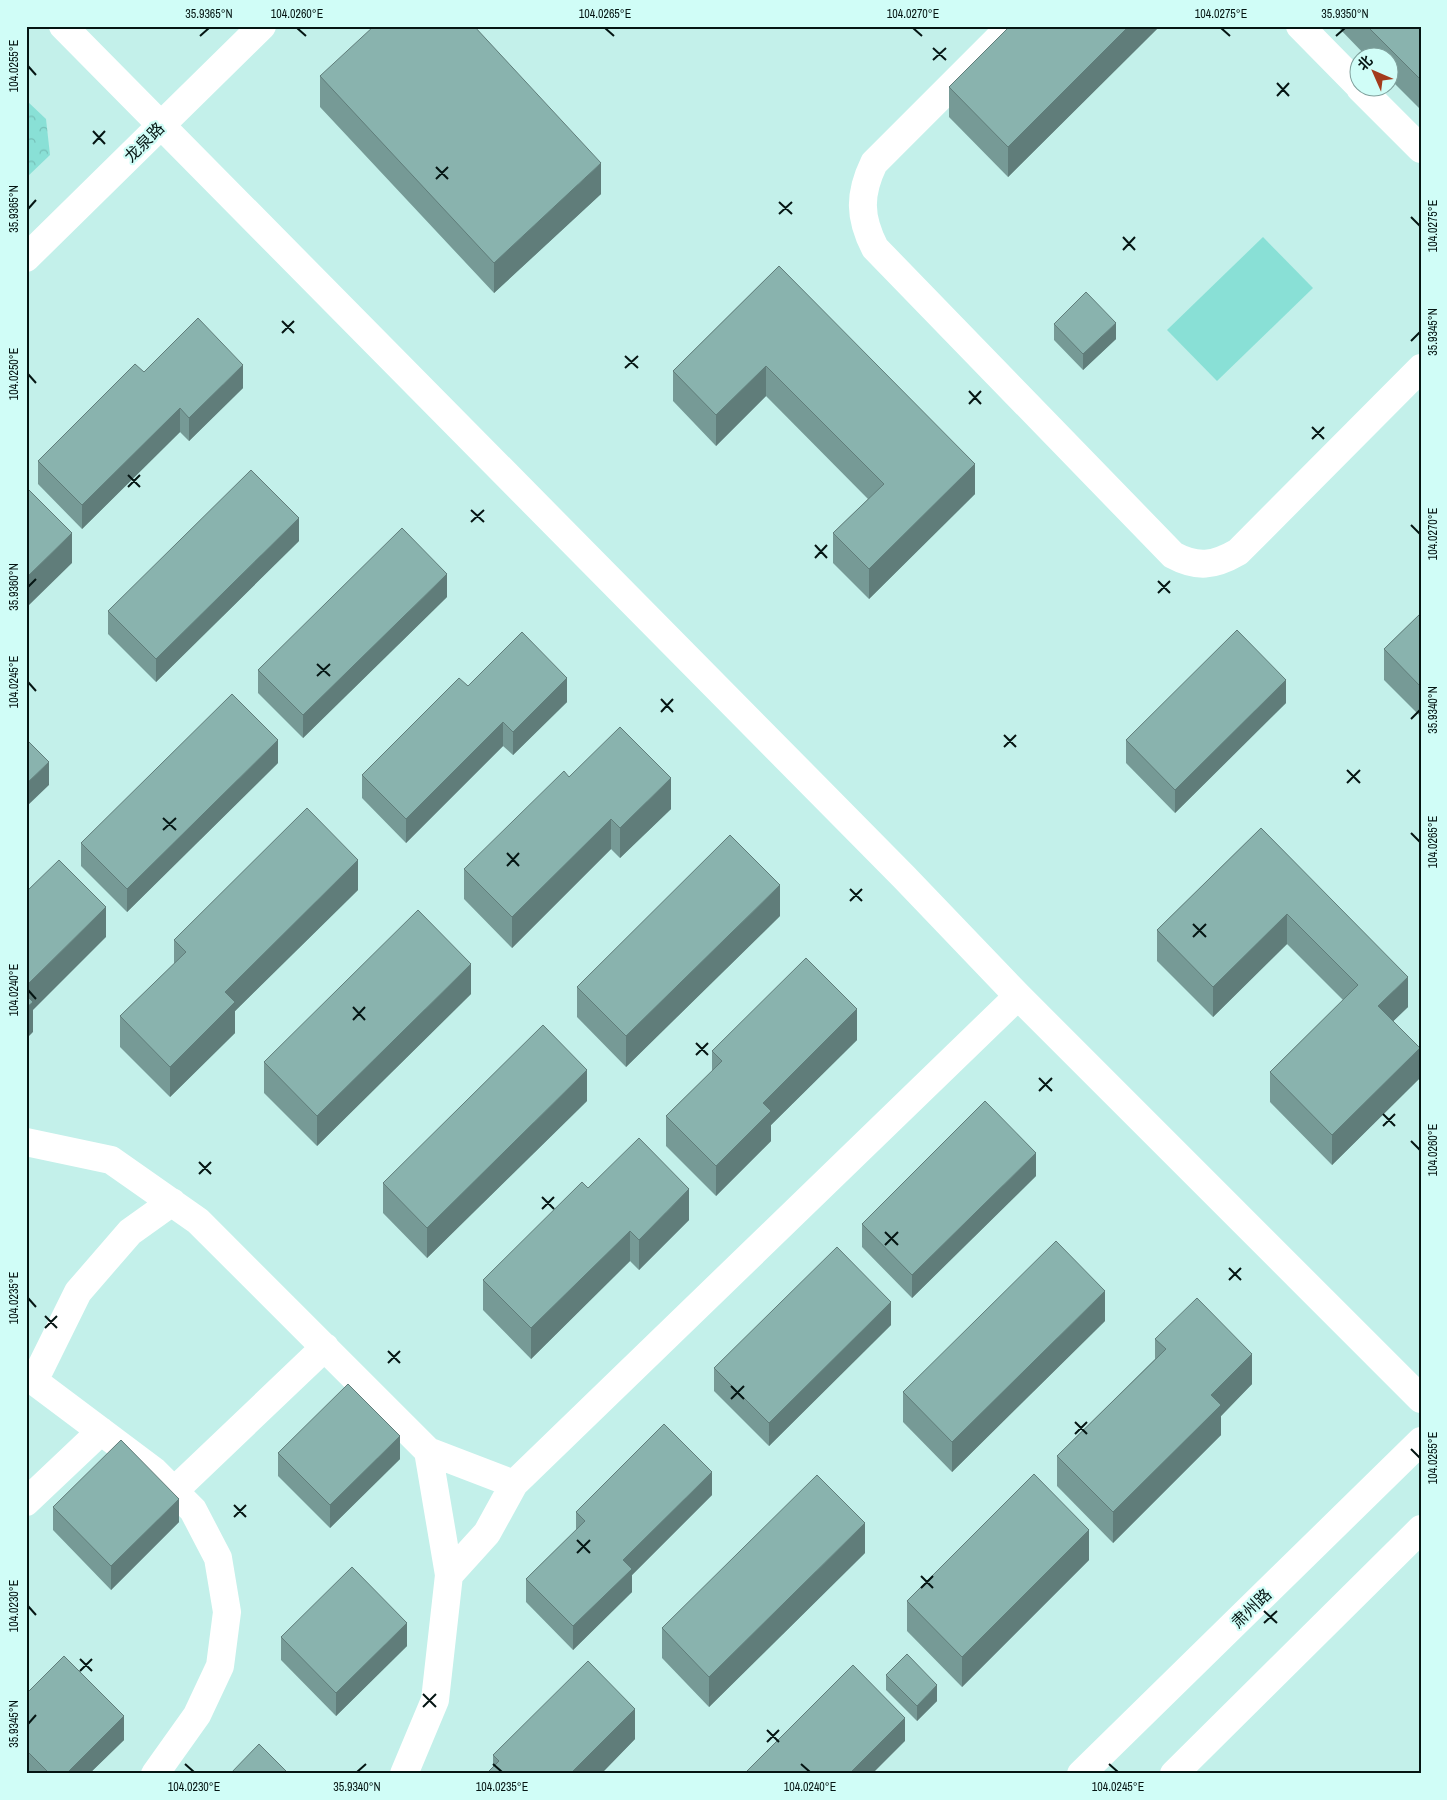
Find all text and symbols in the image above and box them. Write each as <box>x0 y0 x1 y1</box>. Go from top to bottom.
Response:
text: 35.9365°N <box>185 6 233 22</box>
text: 104.0260°E <box>271 6 323 22</box>
text: 104.0265°E <box>579 6 631 22</box>
text: 104.0270°E <box>887 6 939 22</box>
text: 104.0275°E <box>1195 6 1247 22</box>
text: 35.9350°N <box>1321 6 1369 22</box>
text: 104.0255°E <box>6 40 22 92</box>
north arrow <box>1350 48 1400 98</box>
text: 北 <box>1353 51 1376 74</box>
street label: 龙泉路 <box>119 117 169 167</box>
text: 35.9365°N <box>6 185 22 233</box>
text: 104.0275°E <box>1425 200 1441 252</box>
text: 35.9345°N <box>1425 308 1441 356</box>
text: 104.0250°E <box>6 348 22 400</box>
text: 104.0270°E <box>1425 508 1441 560</box>
text: 35.9360°N <box>6 563 22 611</box>
text: 104.0245°E <box>6 656 22 708</box>
text: 35.9340°N <box>1425 686 1441 734</box>
text: 104.0265°E <box>1425 816 1441 868</box>
text: 104.0240°E <box>6 964 22 1016</box>
text: 104.0260°E <box>1425 1124 1441 1176</box>
text: 104.0235°E <box>6 1272 22 1324</box>
text: 104.0255°E <box>1425 1432 1441 1484</box>
text: 104.0230°E <box>6 1580 22 1632</box>
street label: 肃州路 <box>1226 1583 1276 1633</box>
text: 35.9345°N <box>6 1700 22 1748</box>
text: 104.0230°E <box>168 1779 220 1795</box>
text: 35.9340°N <box>333 1779 381 1795</box>
text: 104.0235°E <box>476 1779 528 1795</box>
text: 104.0240°E <box>784 1779 836 1795</box>
text: 104.0245°E <box>1092 1779 1144 1795</box>

